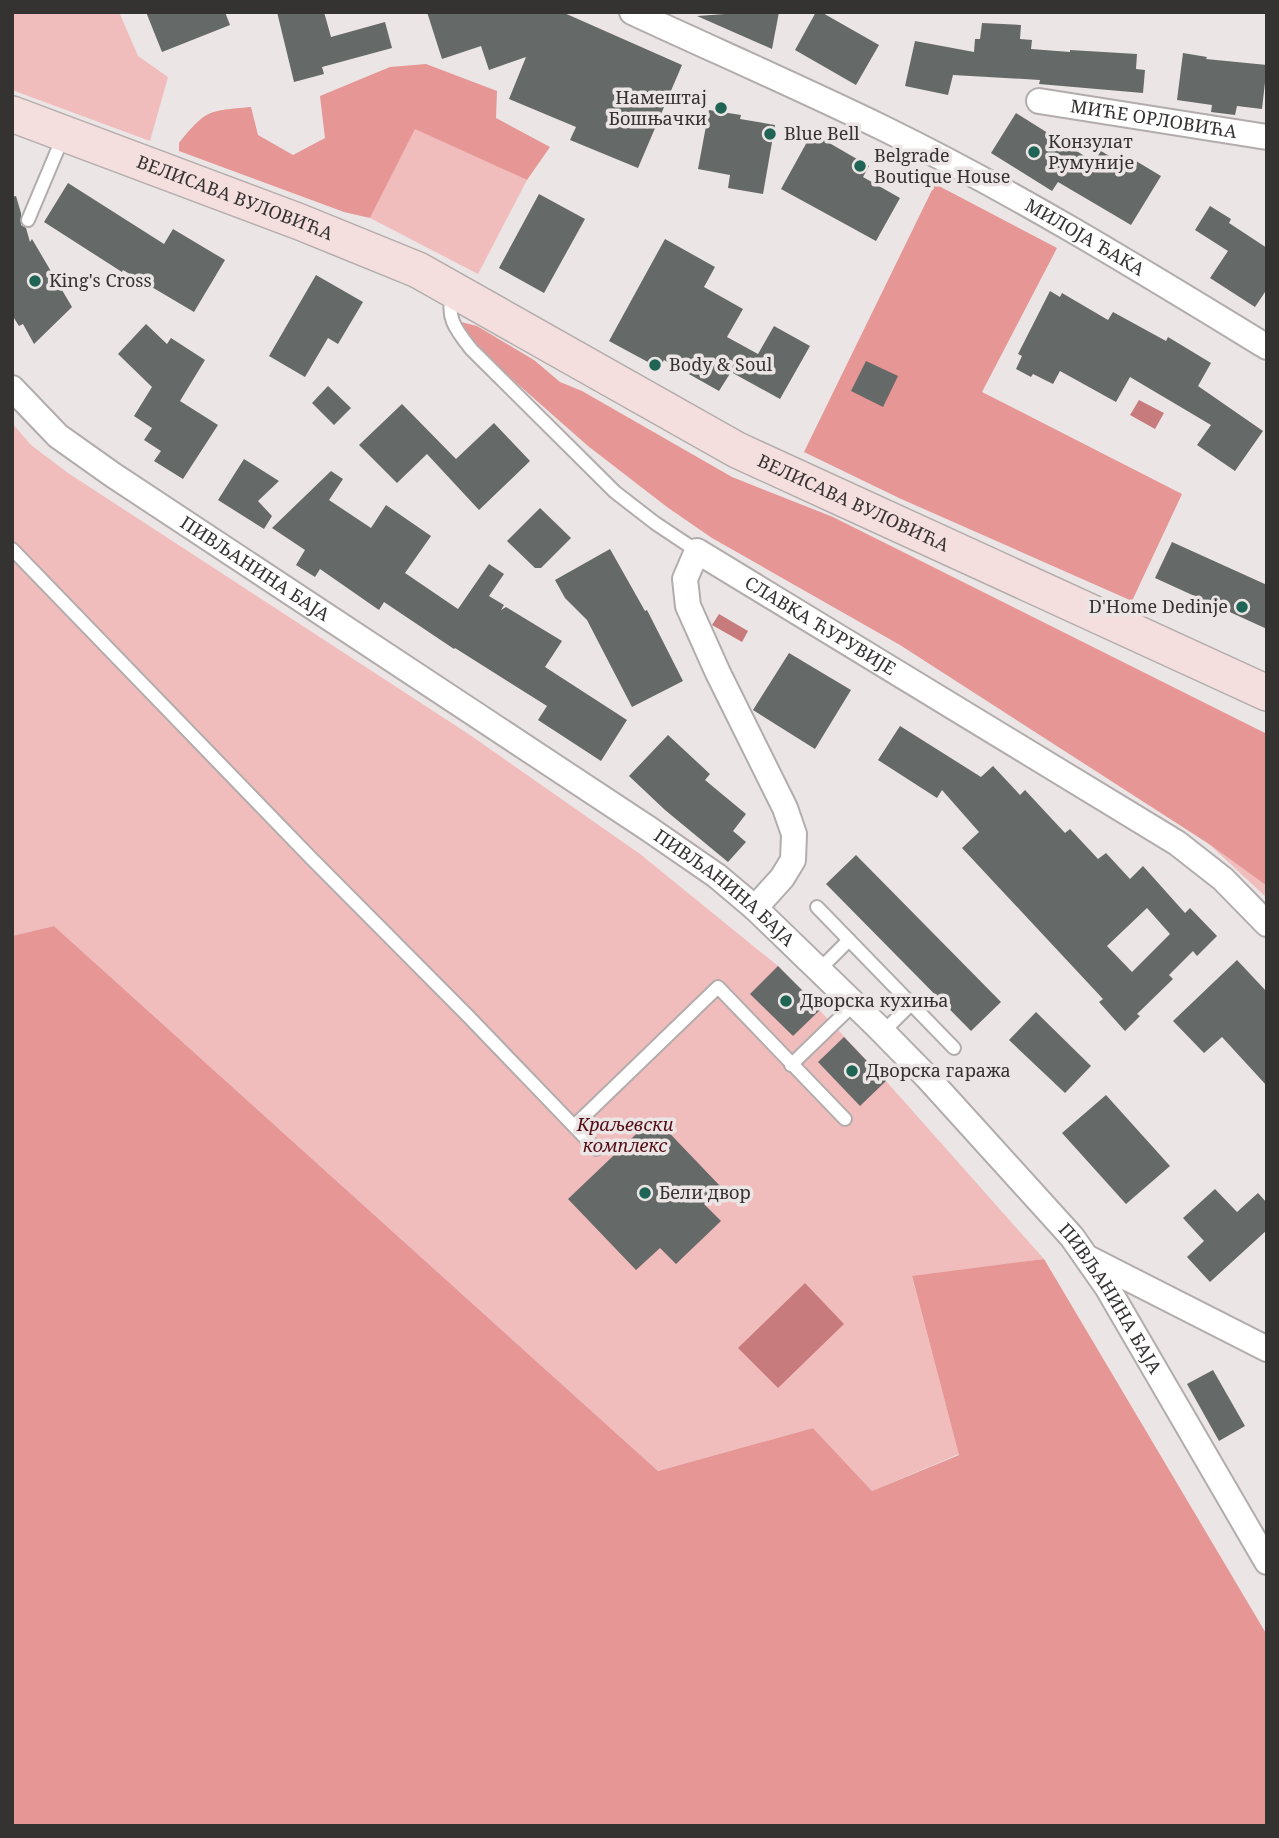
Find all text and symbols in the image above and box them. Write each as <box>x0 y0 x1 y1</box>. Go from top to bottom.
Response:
place label: Намештај Бошњачки <box>609 85 707 130</box>
street label: МИЋЕ ОРЛОВИЋА <box>1069 93 1239 143</box>
marker: Намештај Бошњачки <box>713 100 729 116</box>
place label: Blue Bell <box>784 121 860 145</box>
marker: Blue Bell <box>762 126 778 142</box>
place label: Конзулат Румуније <box>1048 129 1134 174</box>
place label: Belgrade Boutique House <box>874 143 1010 188</box>
marker: Конзулат Румуније <box>1026 144 1042 160</box>
street label: ВЕЛИСАВА ВУЛОВИЋА <box>134 149 337 245</box>
marker: Belgrade Boutique House <box>852 158 868 174</box>
street label: МИЛОЈА ЂАКА <box>1021 192 1150 281</box>
place label: King's Cross <box>49 268 152 292</box>
marker: King's Cross <box>27 273 43 289</box>
place label: Body & Soul <box>669 352 773 376</box>
marker: Body & Soul <box>647 357 663 373</box>
street label: ВЕЛИСАВА ВУЛОВИЋА <box>754 448 953 557</box>
street label: ПИВЉАНИНА БАЈА <box>176 510 335 626</box>
street label: СЛАВКА ЋУРУВИЈЕ <box>741 570 901 680</box>
place label: D'Home Dedinje <box>1089 594 1228 618</box>
marker: D'Home Dedinje <box>1234 599 1250 615</box>
street label: ПИВЉАНИНА БАЈА <box>650 823 801 951</box>
place label: Дворска кухиња <box>800 988 949 1012</box>
marker: Дворска кухиња <box>778 993 794 1009</box>
place label: Дворска гаража <box>866 1058 1011 1082</box>
marker: Дворска гаража <box>844 1063 860 1079</box>
park label: Краљевски комплекс <box>576 1112 674 1157</box>
place label: Бели двор <box>659 1180 751 1204</box>
marker: Бели двор <box>637 1185 653 1201</box>
street label: ПИВЉАНИНА БАЈА <box>1054 1217 1168 1378</box>

